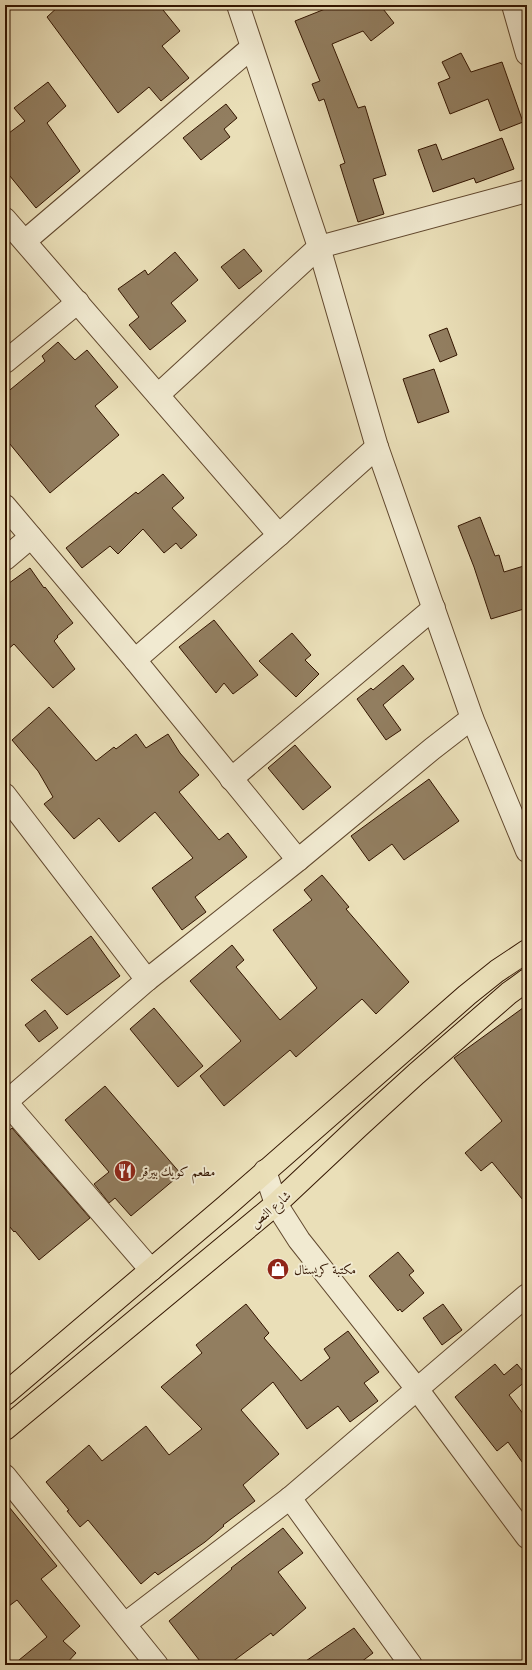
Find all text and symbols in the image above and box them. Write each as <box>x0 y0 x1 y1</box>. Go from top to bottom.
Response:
restaurant icon: مطعم كويك بيرقر <box>112 1158 138 1184</box>
place label: مطعم كويك بيرقر <box>138 1162 215 1184</box>
street label: شارع النص <box>246 1186 296 1234</box>
shop icon: مكتبة كريستال <box>265 1256 291 1282</box>
place label: مكتبة كريستال <box>294 1260 356 1279</box>

